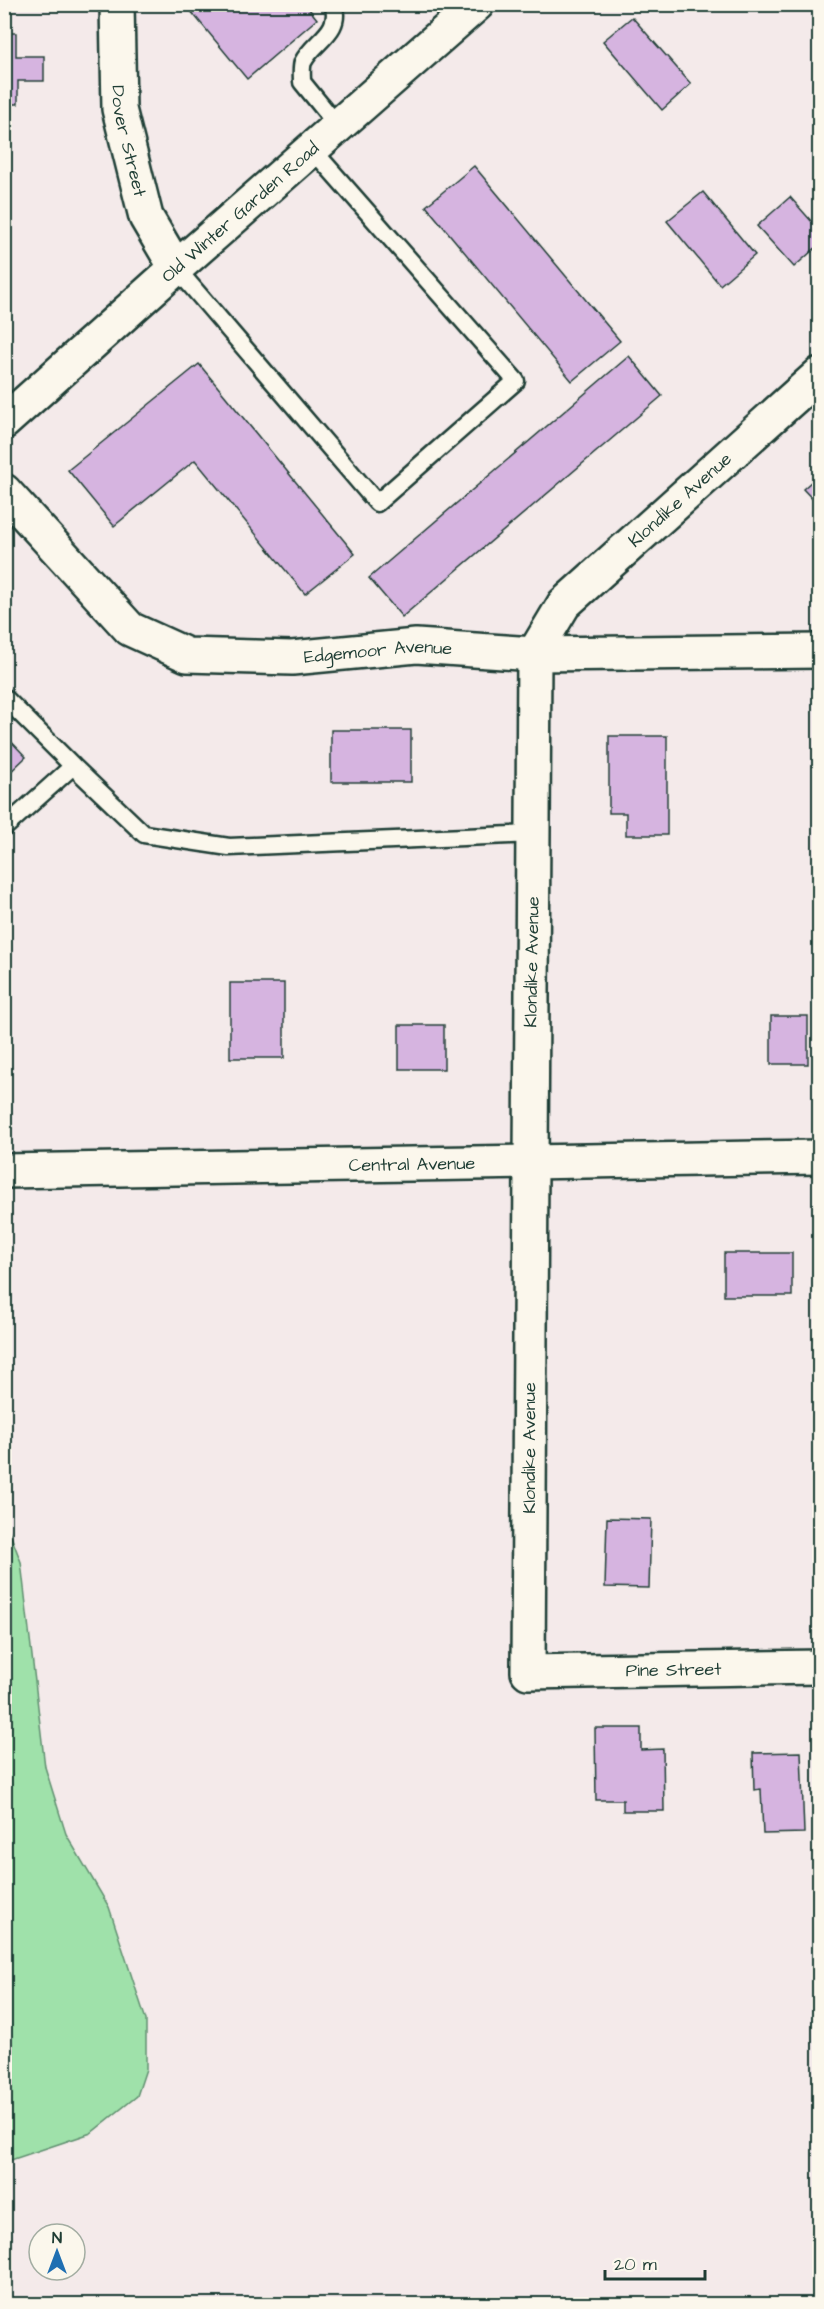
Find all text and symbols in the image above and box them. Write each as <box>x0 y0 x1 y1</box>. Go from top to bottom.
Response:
street label: Dover Street <box>106 85 153 200</box>
street label: Old Winter Garden Road <box>156 136 324 288</box>
street label: Klondike Avenue <box>623 447 737 553</box>
street label: Edgemoor Avenue <box>303 633 453 669</box>
street label: Klondike Avenue <box>518 896 546 1028</box>
street label: Central Avenue <box>349 1150 476 1178</box>
street label: Klondike Avenue <box>517 1382 542 1514</box>
street label: Pine Street <box>625 1656 722 1683</box>
north arrow <box>27 2222 87 2282</box>
text: N <box>52 2227 62 2249</box>
scale bar <box>605 2243 706 2281</box>
text: 20 m <box>614 2252 657 2277</box>

